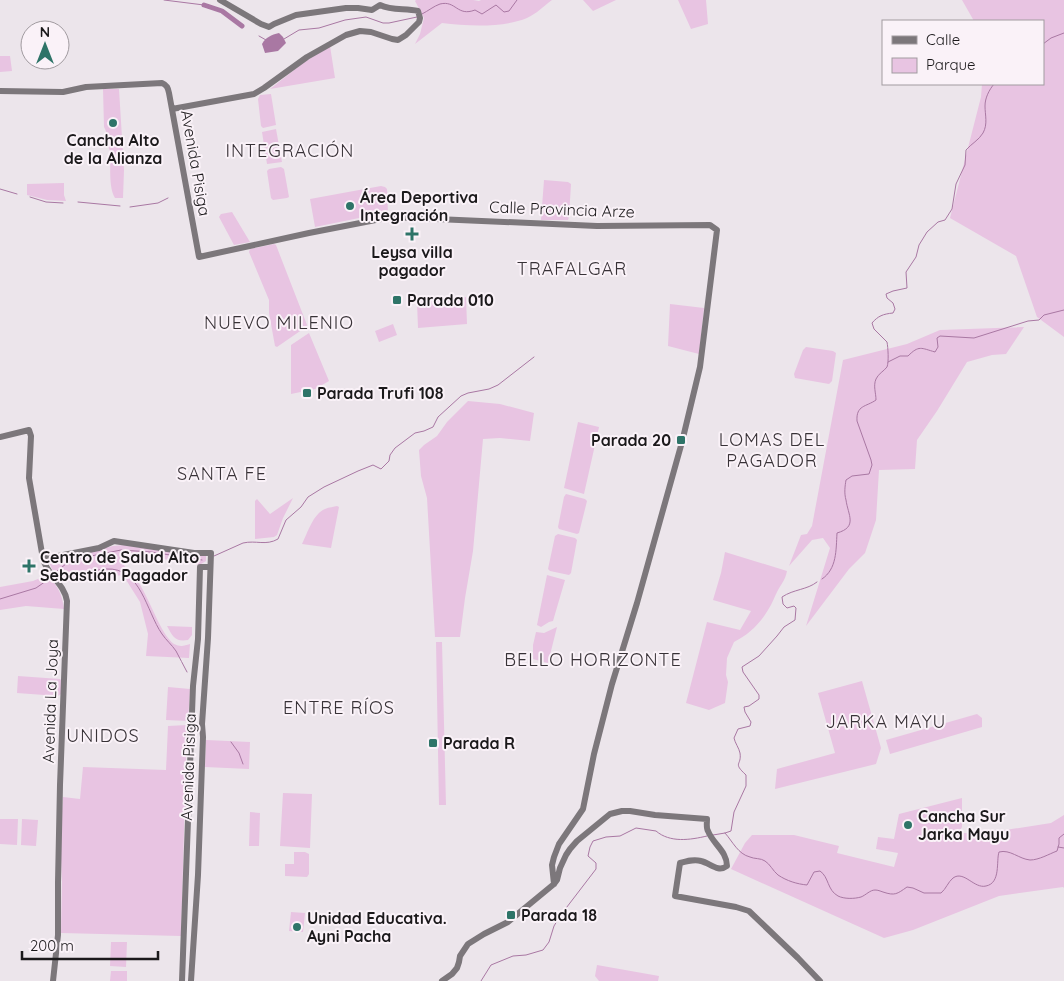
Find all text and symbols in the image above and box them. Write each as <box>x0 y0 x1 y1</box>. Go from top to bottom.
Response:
north arrow <box>20 20 70 70</box>
legend <box>882 20 1044 85</box>
text: N <box>40 23 50 41</box>
text: Calle <box>926 30 960 49</box>
text: Parque <box>926 55 976 74</box>
street label: Avenida Pisiga <box>177 108 215 218</box>
marker: Cancha Alto de la Alianza <box>107 117 119 129</box>
place label: Cancha Alto de la Alianza <box>64 130 162 168</box>
district label: INTEGRACIÓN <box>226 139 354 162</box>
place label: Área Deportiva Integración <box>360 187 478 225</box>
street label: Calle Provincia Arze <box>489 196 635 222</box>
marker: Área Deportiva Integración <box>344 200 356 212</box>
marker: Leysa villa pagador <box>406 228 418 240</box>
place label: Leysa villa pagador <box>371 242 453 280</box>
district label: TRAFALGAR <box>517 257 627 280</box>
place label: Parada 010 <box>407 290 494 310</box>
marker: Parada 010 <box>391 294 403 306</box>
district label: NUEVO MILENIO <box>204 311 354 334</box>
place label: Parada Trufi 108 <box>317 383 444 403</box>
marker: Parada Trufi 108 <box>301 387 313 399</box>
district label: LOMAS DEL PAGADOR <box>719 428 825 472</box>
place label: Parada 20 <box>591 430 671 450</box>
marker: Parada 20 <box>675 434 687 446</box>
district label: SANTA FE <box>177 462 267 485</box>
place label: Centro de Salud Alto Sebastián Pagador <box>40 547 199 585</box>
marker: Centro de Salud Alto Sebastián Pagador <box>22 559 36 573</box>
street label: Avenida La Joya <box>38 639 62 763</box>
district label: BELLO HORIZONTE <box>504 648 682 671</box>
district label: ENTRE RÍOS <box>283 696 395 719</box>
district label: JARKA MAYU <box>826 710 946 733</box>
street label: Avenida Pisiga <box>176 713 200 821</box>
district label: UNIDOS <box>66 724 140 747</box>
place label: Parada R <box>443 733 515 753</box>
marker: Parada R <box>427 737 439 749</box>
place label: Cancha Sur Jarka Mayu <box>918 806 1009 844</box>
marker: Cancha Sur Jarka Mayu <box>902 819 914 831</box>
place label: Parada 18 <box>521 905 597 925</box>
place label: Unidad Educativa. Ayni Pacha <box>307 908 447 946</box>
marker: Parada 18 <box>505 909 517 921</box>
marker: Unidad Educativa. Ayni Pacha <box>291 921 303 933</box>
scale bar <box>22 928 159 960</box>
text: 200 m <box>30 936 74 955</box>

